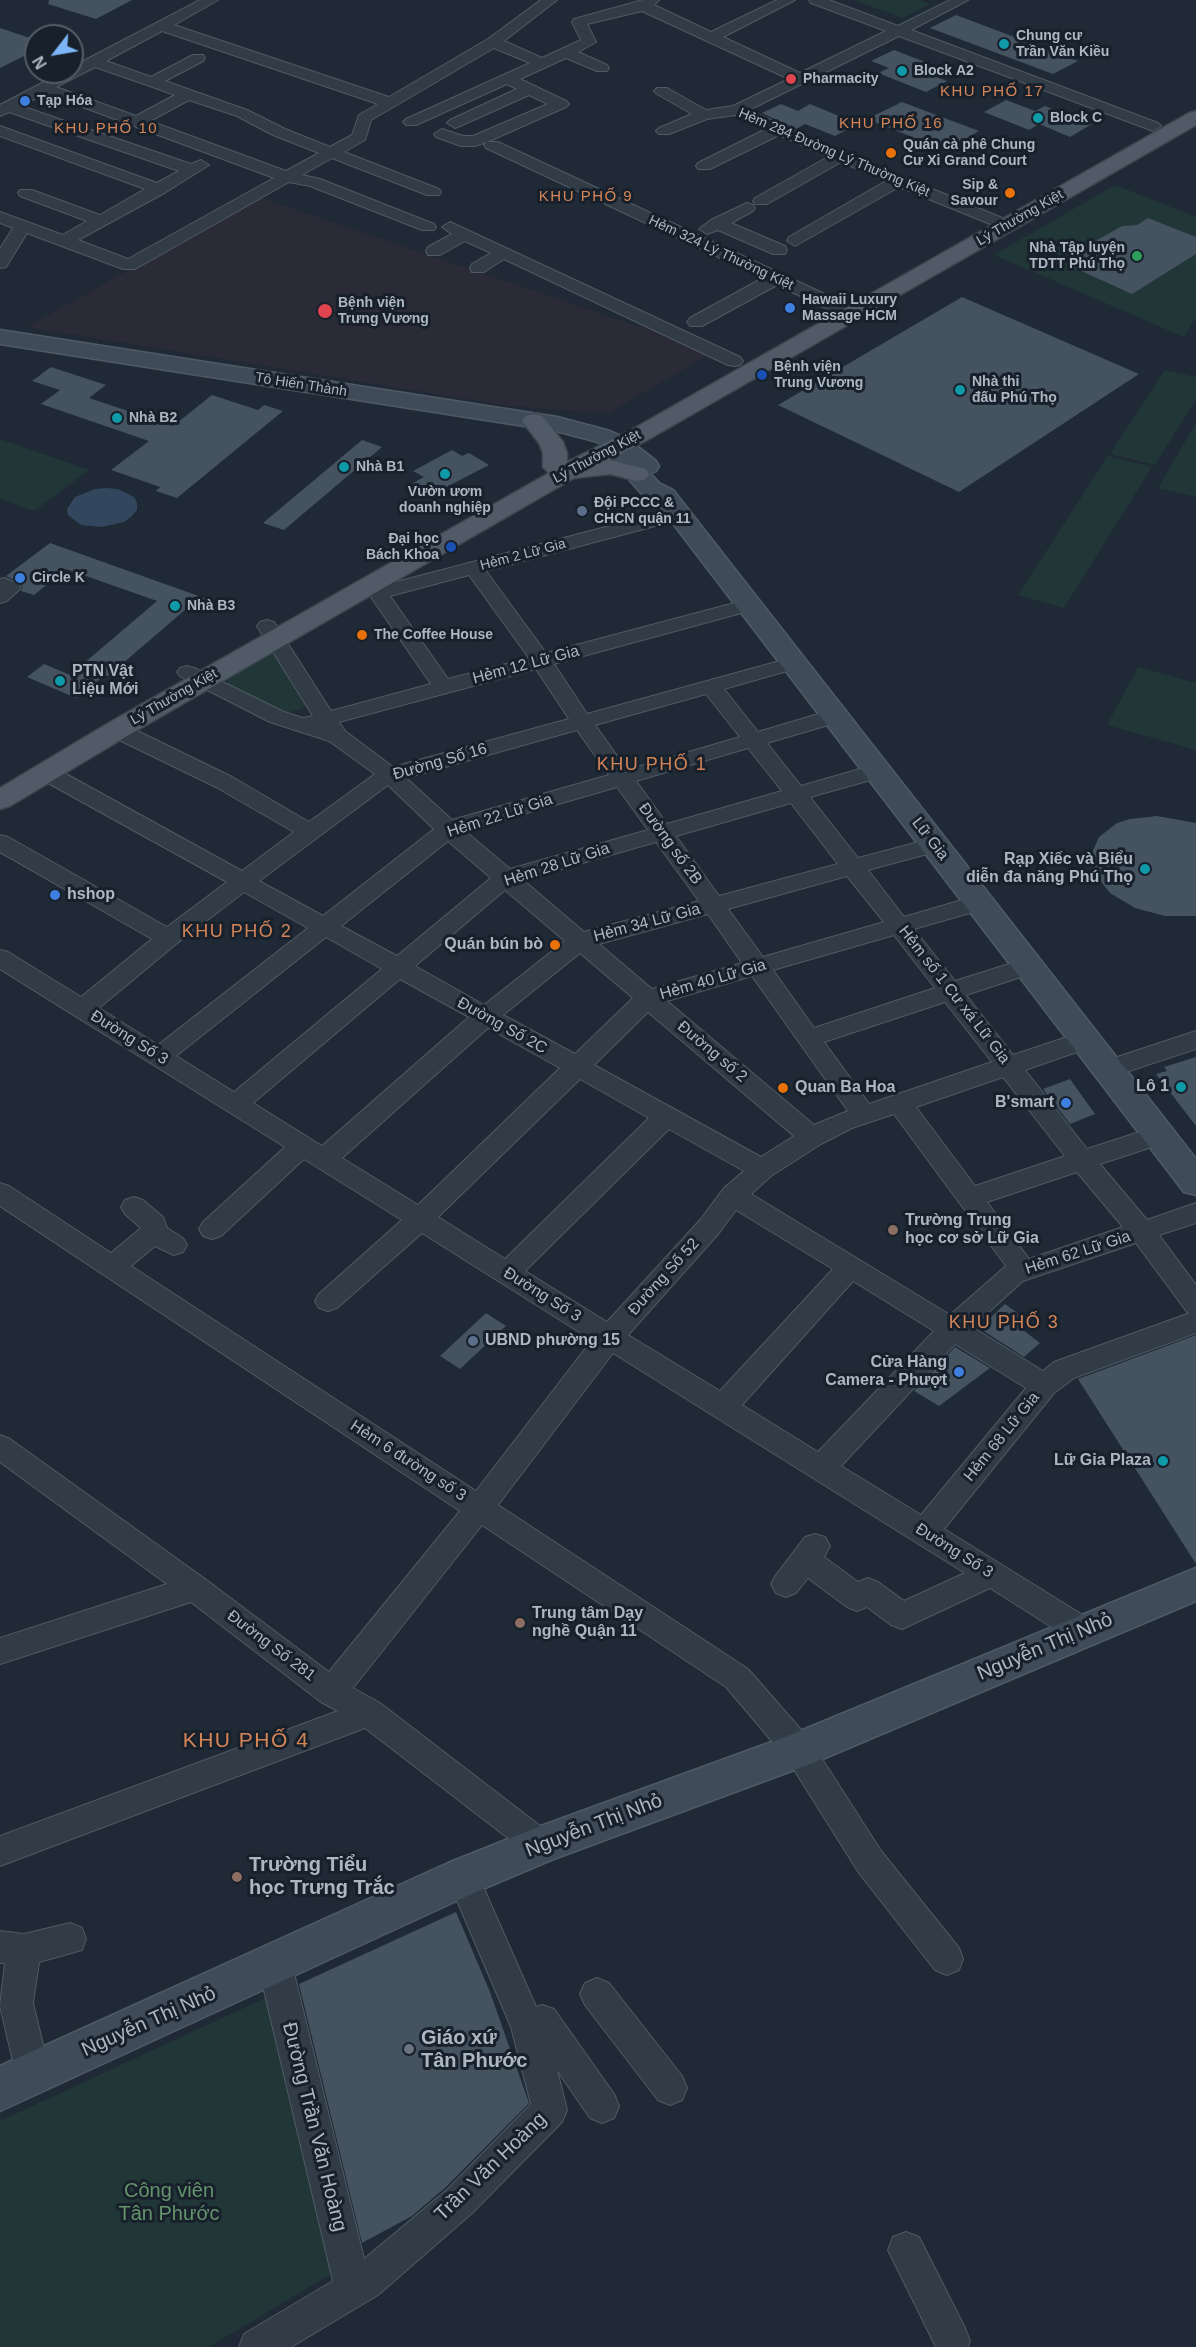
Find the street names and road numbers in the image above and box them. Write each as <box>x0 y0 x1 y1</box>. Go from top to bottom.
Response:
street label: Hẻm 284 Đường Lý Thường Kiệt <box>736 105 932 201</box>
street label: Lý Thường Kiệt <box>974 186 1066 250</box>
street label: Hẻm 324 Lý Thường Kiệt <box>646 212 796 294</box>
street label: Tô Hiến Thành <box>254 369 348 401</box>
street label: Lý Thường Kiệt <box>550 427 644 487</box>
street label: Hẻm 2 Lữ Gia <box>478 536 568 574</box>
street label: Hẻm 12 Lữ Gia <box>471 642 581 688</box>
street label: Lý Thường Kiệt <box>128 665 220 729</box>
street label: Đường Số 16 <box>391 739 489 785</box>
street label: Hẻm 22 Lữ Gia <box>445 790 555 842</box>
street label: Đường số 2B <box>634 800 706 888</box>
street label: Lữ Gia <box>907 814 953 864</box>
street label: Hẻm 28 Lữ Gia <box>502 839 612 891</box>
street label: Hẻm 34 Lữ Gia <box>592 900 702 946</box>
street label: Hẻm số 1 Cư xá Lữ Gia <box>894 922 1014 1068</box>
street label: Hẻm 40 Lữ Gia <box>658 956 768 1004</box>
street label: Đường Số 2C <box>454 993 550 1059</box>
street label: Đường Số 3 <box>87 1007 171 1069</box>
street label: Đường số 2 <box>673 1017 751 1087</box>
street label: Hẻm 62 Lữ Gia <box>1023 1227 1133 1279</box>
street label: Đường Số 52 <box>624 1235 704 1319</box>
street label: Đường Số 3 <box>500 1264 584 1326</box>
street label: Hẻm 68 Lữ Gia <box>960 1388 1044 1486</box>
street label: Hẻm 6 đường số 3 <box>347 1416 469 1506</box>
street label: Đường Số 3 <box>912 1520 996 1582</box>
street label: Đường Số 281 <box>223 1607 319 1685</box>
street label: Nguyễn Thị Nhỏ <box>974 1608 1116 1686</box>
street label: Nguyễn Thị Nhỏ <box>522 1789 666 1863</box>
street label: Nguyễn Thị Nhỏ <box>78 1982 220 2062</box>
street label: Đường Trần Văn Hoàng <box>276 2020 352 2234</box>
street label: Trần Văn Hoàng <box>430 2108 552 2226</box>

